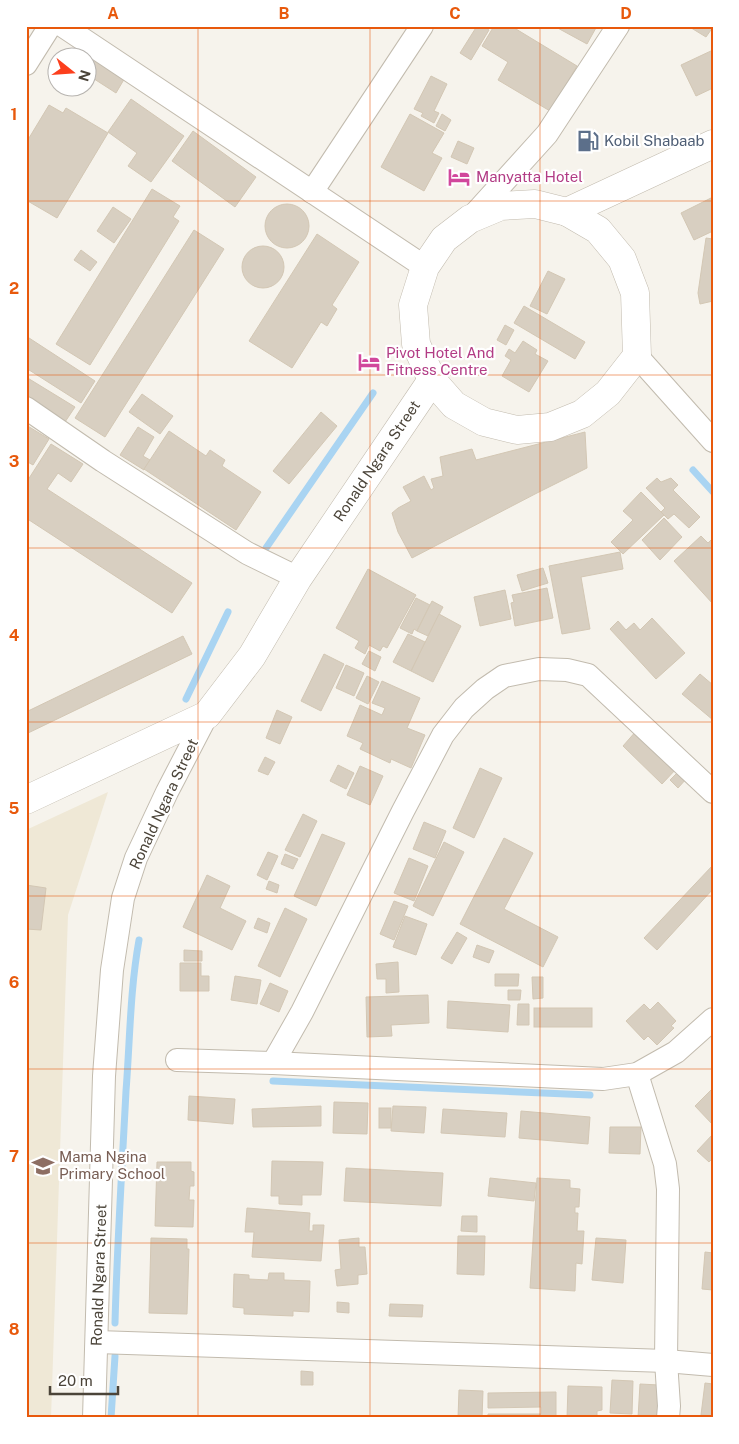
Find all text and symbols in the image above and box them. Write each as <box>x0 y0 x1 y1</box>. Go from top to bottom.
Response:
text: A <box>107 4 119 23</box>
text: B <box>279 4 290 23</box>
text: C <box>449 4 461 23</box>
text: D <box>620 4 632 23</box>
north arrow <box>48 48 98 98</box>
text: N <box>75 68 94 83</box>
text: 1 <box>11 105 17 124</box>
fuel station icon: Kobil Shabaab <box>575 128 601 154</box>
place label: Kobil Shabaab <box>604 132 705 149</box>
hotel icon: Manyatta Hotel <box>446 164 472 190</box>
place label: Manyatta Hotel <box>476 168 583 185</box>
text: 2 <box>9 279 19 298</box>
place label: Pivot Hotel And Fitness Centre <box>386 344 494 378</box>
hotel icon: Pivot Hotel And Fitness Centre <box>356 349 382 375</box>
street label: Ronald Ngara Street <box>330 397 423 524</box>
text: 3 <box>9 452 19 471</box>
text: 4 <box>9 626 20 645</box>
street label: Ronald Ngara Street <box>126 736 201 872</box>
text: 5 <box>9 799 20 818</box>
text: 6 <box>9 973 19 992</box>
text: 7 <box>9 1147 19 1166</box>
place label: Mama Ngina Primary School <box>59 1148 165 1182</box>
school or university icon: Mama Ngina Primary School <box>30 1153 56 1179</box>
street label: Ronald Ngara Street <box>88 1204 109 1346</box>
text: 8 <box>9 1320 20 1339</box>
scale bar <box>50 1364 118 1396</box>
text: 20 m <box>58 1372 93 1389</box>

